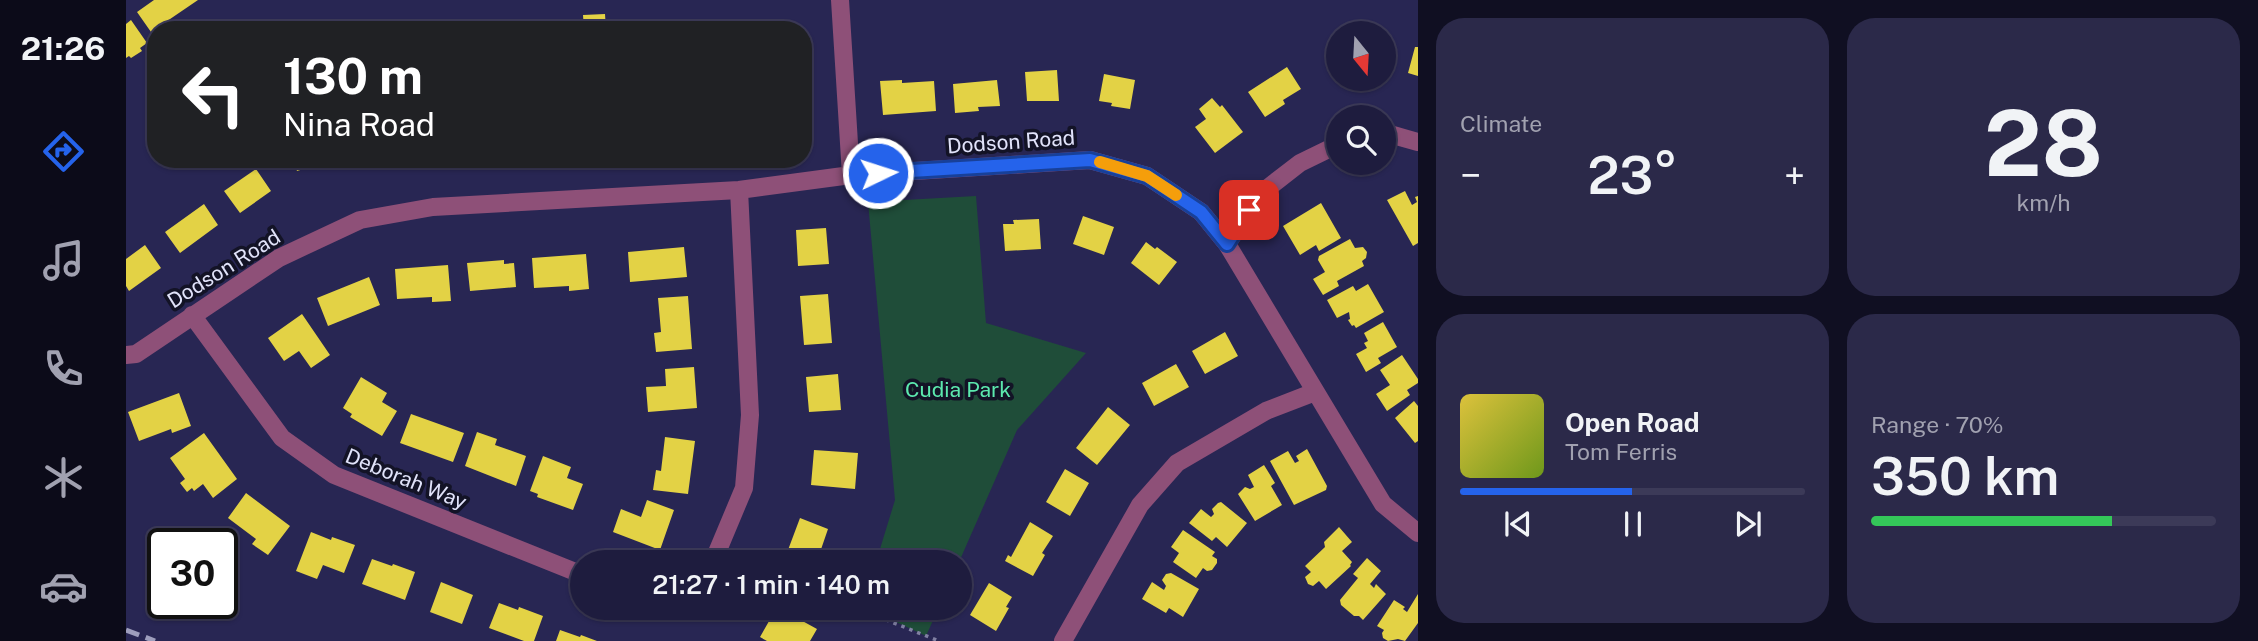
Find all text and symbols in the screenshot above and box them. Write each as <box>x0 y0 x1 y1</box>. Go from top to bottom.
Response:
north arrow <box>1326 21 1396 91</box>
map controls <box>1326 21 1396 175</box>
text: 21:26 <box>21 30 105 67</box>
text: 130 m <box>283 47 423 105</box>
icon: left <box>168 49 259 140</box>
text: 28 <box>1984 90 2103 196</box>
button: search <box>1326 105 1396 175</box>
text: Nina Road <box>283 106 435 143</box>
text: Climate <box>1460 110 1542 137</box>
street label: Dodson Road <box>946 125 1076 158</box>
icon: directions <box>39 127 88 176</box>
position arrow <box>841 136 915 210</box>
text: 23° <box>1587 145 1678 206</box>
text: − <box>1460 153 1481 198</box>
text: + <box>1784 153 1805 198</box>
pin <box>1219 180 1279 240</box>
text: km/h <box>2016 189 2071 216</box>
icon: arrive <box>1230 191 1268 229</box>
street label: Dodson Road <box>163 224 285 313</box>
icon: music <box>39 236 88 285</box>
icon: phone <box>39 344 88 393</box>
park label: Cudia Park <box>905 377 1011 402</box>
text: Open Road <box>1565 407 1700 438</box>
text: Range · 70% <box>1871 411 2004 438</box>
text: Tom Ferris <box>1565 438 1677 465</box>
street label: Deborah Way <box>342 443 471 514</box>
text: 350 km <box>1871 446 2059 507</box>
icon: climate <box>39 453 88 502</box>
icon: previous <box>1499 505 1537 543</box>
icon: pause <box>1614 505 1652 543</box>
icon: next <box>1729 505 1767 543</box>
speed limit sign: 30 <box>147 528 238 619</box>
icon: car <box>39 562 88 611</box>
text: 21:27 · 1 min · 140 m <box>652 569 890 600</box>

